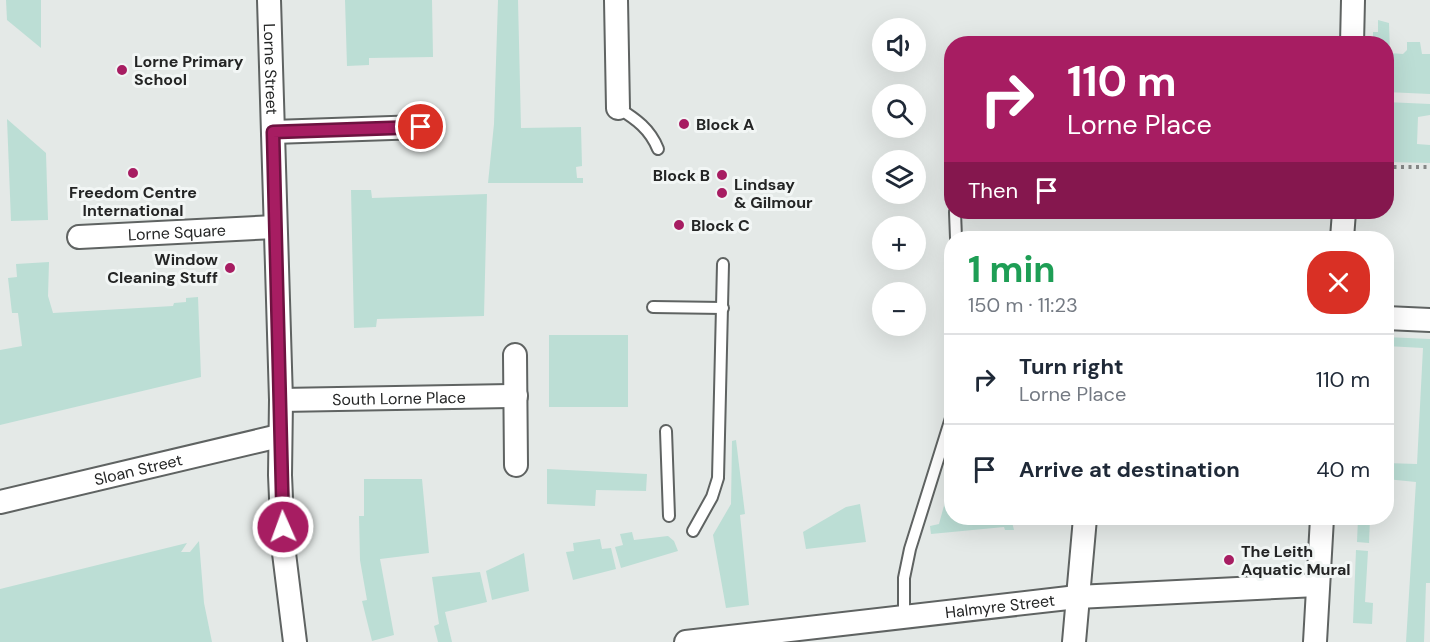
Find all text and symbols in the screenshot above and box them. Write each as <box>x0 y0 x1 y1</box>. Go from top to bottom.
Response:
map controls <box>872 18 926 336</box>
button: sound <box>872 18 926 72</box>
street label: Lorne Street <box>259 23 283 115</box>
place label: Lorne Primary School <box>134 51 244 90</box>
text: 110 m <box>1067 54 1177 109</box>
icon: right <box>968 60 1046 138</box>
marker: Lorne Primary School <box>115 63 129 77</box>
button: search <box>872 84 926 138</box>
pin <box>395 101 446 152</box>
text: Lorne Place <box>1067 107 1212 142</box>
icon: arrive <box>404 110 437 143</box>
place label: Block A <box>696 114 754 135</box>
marker: Block A <box>677 117 691 131</box>
button: layers <box>872 150 926 204</box>
place label: Block B <box>653 165 710 186</box>
marker: Freedom Centre International <box>126 166 140 180</box>
marker: Block B <box>715 168 729 182</box>
place label: Lindsay & Gilmour <box>734 174 813 213</box>
icon: arrive <box>1030 174 1063 207</box>
text: Then <box>968 176 1018 205</box>
place label: Freedom Centre International <box>69 182 197 221</box>
marker: Lindsay & Gilmour <box>715 186 729 200</box>
place label: Block C <box>691 215 750 236</box>
button: + <box>872 216 926 270</box>
marker: Block C <box>672 218 686 232</box>
street label: Lorne Square <box>127 219 226 245</box>
text: 1 min <box>968 246 1056 293</box>
place label: Window Cleaning Stuff <box>107 249 218 288</box>
button: close <box>1307 251 1370 314</box>
marker: Window Cleaning Stuff <box>223 261 237 275</box>
button: − <box>872 282 926 336</box>
text: 150 m · 11:23 <box>968 292 1078 318</box>
text: Turn right <box>1019 352 1124 381</box>
icon: right <box>968 363 1001 396</box>
text: 110 m <box>1316 365 1370 394</box>
text: Lorne Place <box>1019 381 1126 407</box>
street label: South Lorne Place <box>332 386 466 410</box>
street label: Sloan Street <box>92 449 184 490</box>
icon: arrive <box>968 453 1001 486</box>
text: Arrive at destination <box>1019 455 1240 484</box>
text: 40 m <box>1316 455 1370 484</box>
position arrow <box>251 495 315 559</box>
place label: The Leith Aquatic Mural <box>1241 541 1351 580</box>
marker: The Leith Aquatic Mural <box>1222 553 1236 567</box>
street label: Halmyre Street <box>944 589 1056 623</box>

